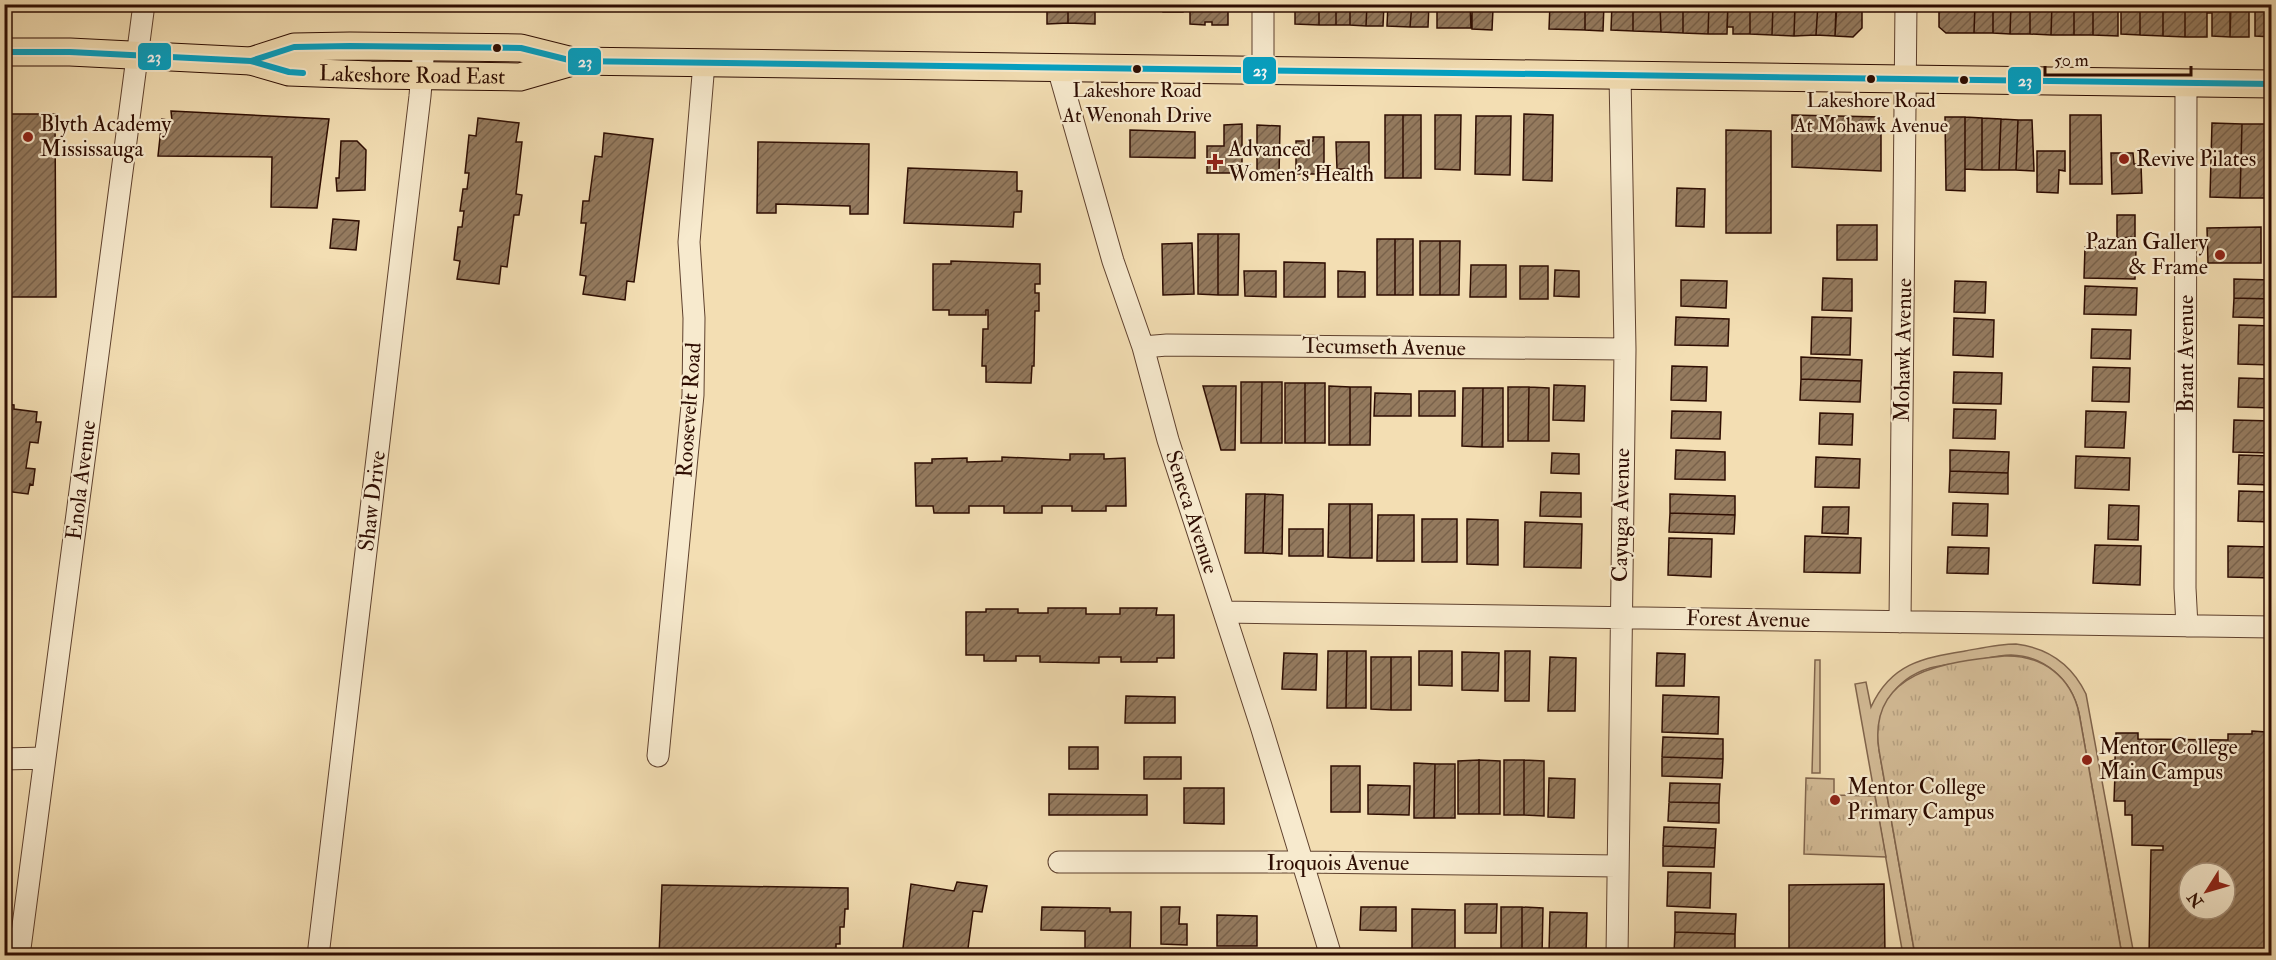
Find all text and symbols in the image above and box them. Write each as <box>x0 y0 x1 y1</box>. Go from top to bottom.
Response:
scale bar <box>2045 39 2190 77</box>
line badge: 23 <box>137 42 172 71</box>
unlabelled marker <box>491 42 503 54</box>
text: 23 <box>147 47 161 67</box>
line badge: 23 <box>567 47 602 76</box>
text: 50 m <box>2054 49 2089 72</box>
text: 23 <box>578 52 592 72</box>
line badge: 23 <box>1242 56 1277 85</box>
street label: Lakeshore Road East <box>319 59 505 91</box>
text: 23 <box>1253 61 1267 81</box>
marker: Lakeshore Road At Wenonah Drive <box>1131 63 1143 75</box>
line badge: 23 <box>2007 66 2042 95</box>
text: 23 <box>2018 71 2032 91</box>
marker: Lakeshore Road At Mohawk Avenue <box>1865 73 1877 85</box>
unlabelled marker <box>1958 74 1970 86</box>
place label: Lakeshore Road At Wenonah Drive <box>1061 78 1212 128</box>
place label: Lakeshore Road At Mohawk Avenue <box>1793 88 1948 138</box>
place label: Blyth Academy Mississauga <box>40 110 171 163</box>
marker: Blyth Academy Mississauga <box>21 130 35 144</box>
place label: Advanced Women’s Health <box>1227 135 1375 188</box>
place label: Revive Pilates <box>2136 145 2256 173</box>
marker: Revive Pilates <box>2117 152 2131 166</box>
marker: Advanced Women’s Health <box>1206 153 1224 171</box>
place label: Pazan Gallery & Frame <box>2085 228 2208 281</box>
marker: Pazan Gallery & Frame <box>2213 248 2227 262</box>
street label: Mohawk Avenue <box>1888 278 1918 422</box>
street label: Brant Avenue <box>2172 295 2200 413</box>
street label: Tecumseth Avenue <box>1302 332 1466 362</box>
street label: Roosevelt Road <box>670 341 708 478</box>
street label: Enola Avenue <box>60 418 102 542</box>
street label: Seneca Avenue <box>1159 447 1225 577</box>
street label: Cayuga Avenue <box>1606 448 1636 582</box>
street label: Shaw Drive <box>352 449 392 553</box>
street label: Forest Avenue <box>1686 604 1810 634</box>
place label: Mentor College Main Campus <box>2099 733 2238 787</box>
marker: Mentor College Main Campus <box>2080 753 2094 767</box>
place label: Mentor College Primary Campus <box>1847 773 1994 827</box>
marker: Mentor College Primary Campus <box>1828 793 1842 807</box>
street label: Iroquois Avenue <box>1267 849 1409 877</box>
north arrow <box>2177 861 2237 921</box>
text: N <box>2183 887 2209 912</box>

